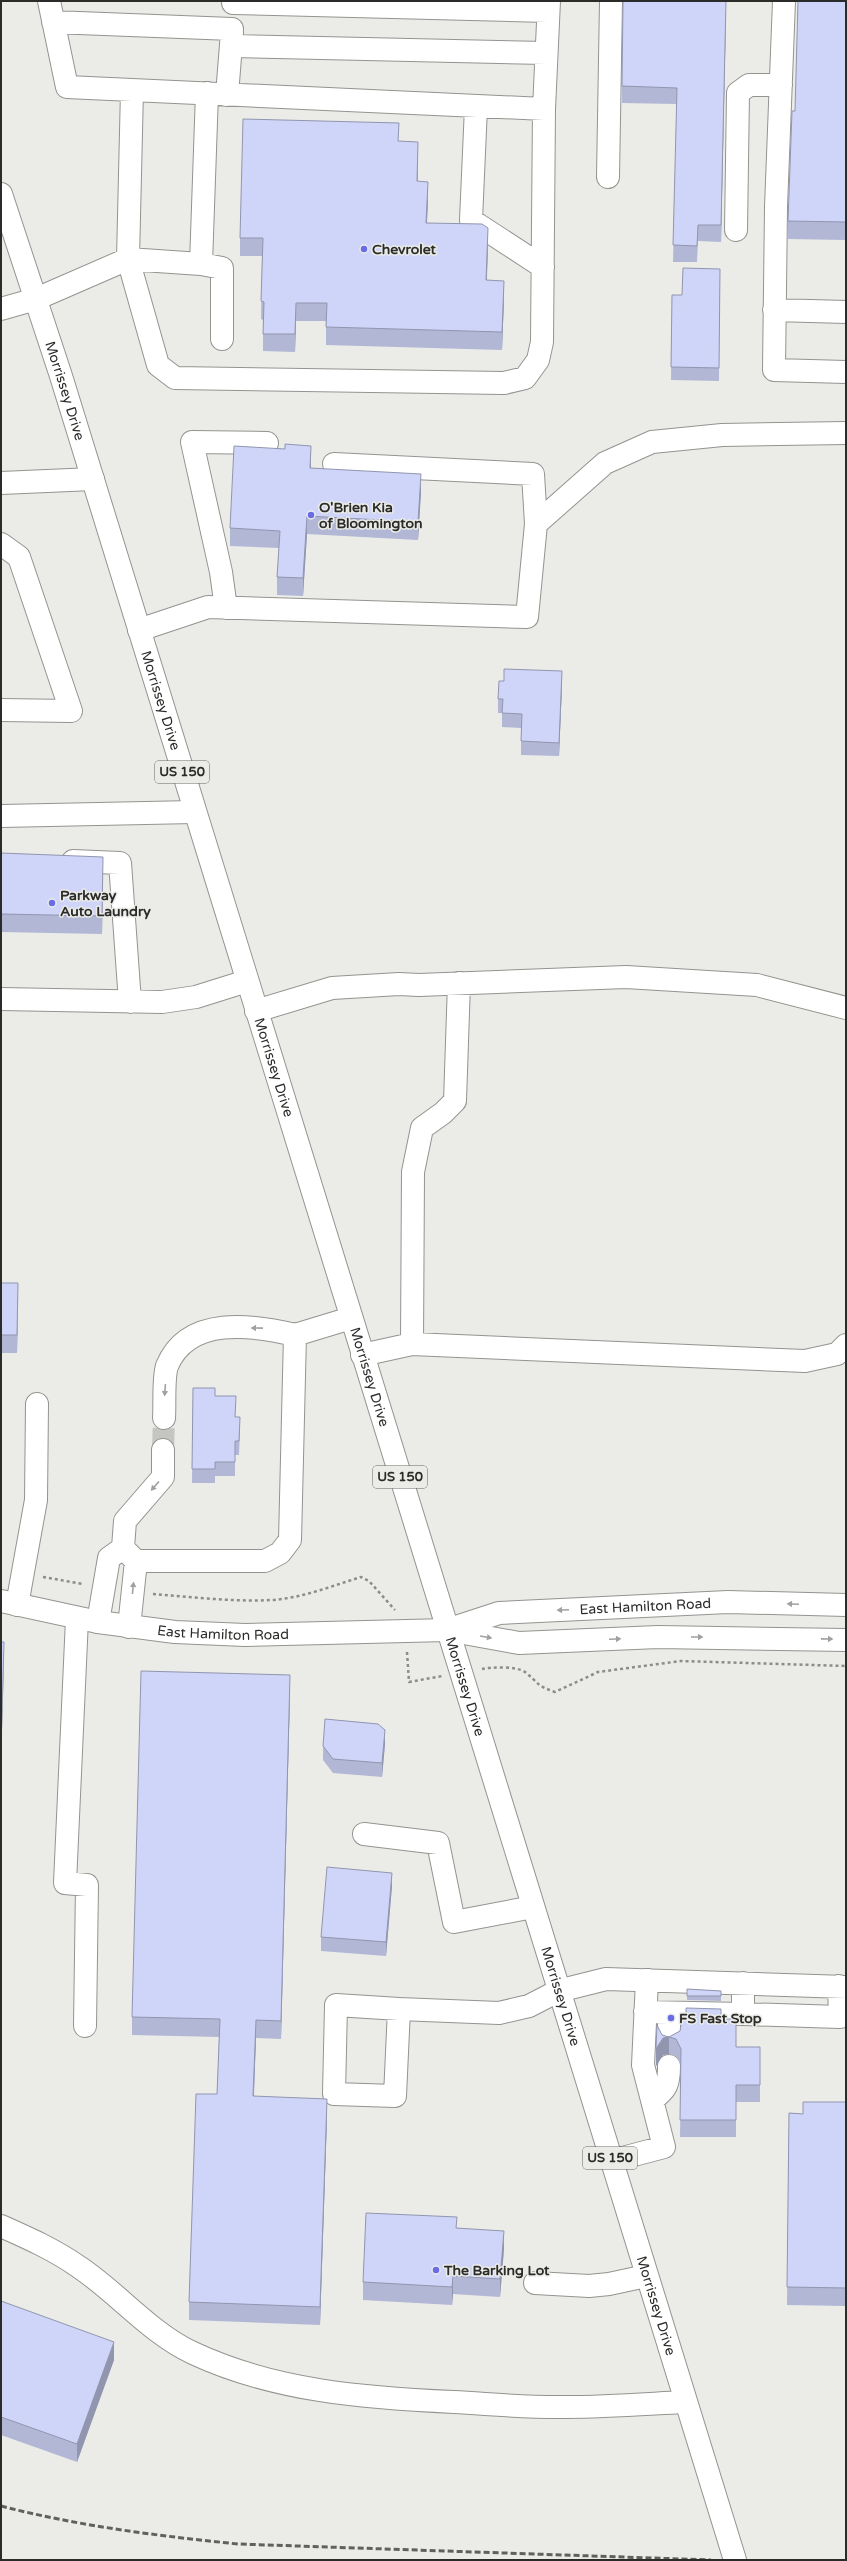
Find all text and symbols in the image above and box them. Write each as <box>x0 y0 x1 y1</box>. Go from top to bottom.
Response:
place label: Chevrolet <box>372 241 437 258</box>
marker: Chevrolet <box>359 244 369 254</box>
street label: Morrissey Drive <box>42 339 89 443</box>
place label: O'Brien Kia of Bloomington <box>319 499 423 532</box>
marker: O'Brien Kia of Bloomington <box>306 510 316 520</box>
street label: Morrissey Drive <box>138 648 184 752</box>
road number: US 150 <box>155 761 209 783</box>
place label: Parkway Auto Laundry <box>60 887 151 920</box>
marker: Parkway Auto Laundry <box>47 898 57 908</box>
street label: Morrissey Drive <box>251 1015 298 1119</box>
one-way arrow <box>250 1325 263 1331</box>
street label: Morrissey Drive <box>347 1325 393 1429</box>
one-way arrow <box>162 1384 169 1396</box>
road number: US 150 <box>373 1466 427 1488</box>
one-way arrow <box>150 1481 159 1491</box>
one-way arrow <box>130 1582 137 1594</box>
street label: East Hamilton Road <box>579 1594 712 1618</box>
one-way arrow <box>787 1600 799 1607</box>
one-way arrow <box>557 1606 569 1613</box>
street label: East Hamilton Road <box>156 1621 289 1644</box>
one-way arrow <box>479 1634 492 1640</box>
one-way arrow <box>691 1634 704 1640</box>
street label: Morrissey Drive <box>442 1635 489 1738</box>
one-way arrow <box>609 1636 622 1642</box>
one-way arrow <box>821 1636 834 1642</box>
street label: Morrissey Drive <box>538 1944 584 2048</box>
place label: FS Fast Stop <box>679 2010 762 2027</box>
marker: FS Fast Stop <box>666 2013 676 2023</box>
road number: US 150 <box>583 2147 637 2169</box>
street label: Morrissey Drive <box>633 2254 680 2357</box>
place label: The Barking Lot <box>443 2262 550 2279</box>
marker: The Barking Lot <box>431 2265 441 2275</box>

